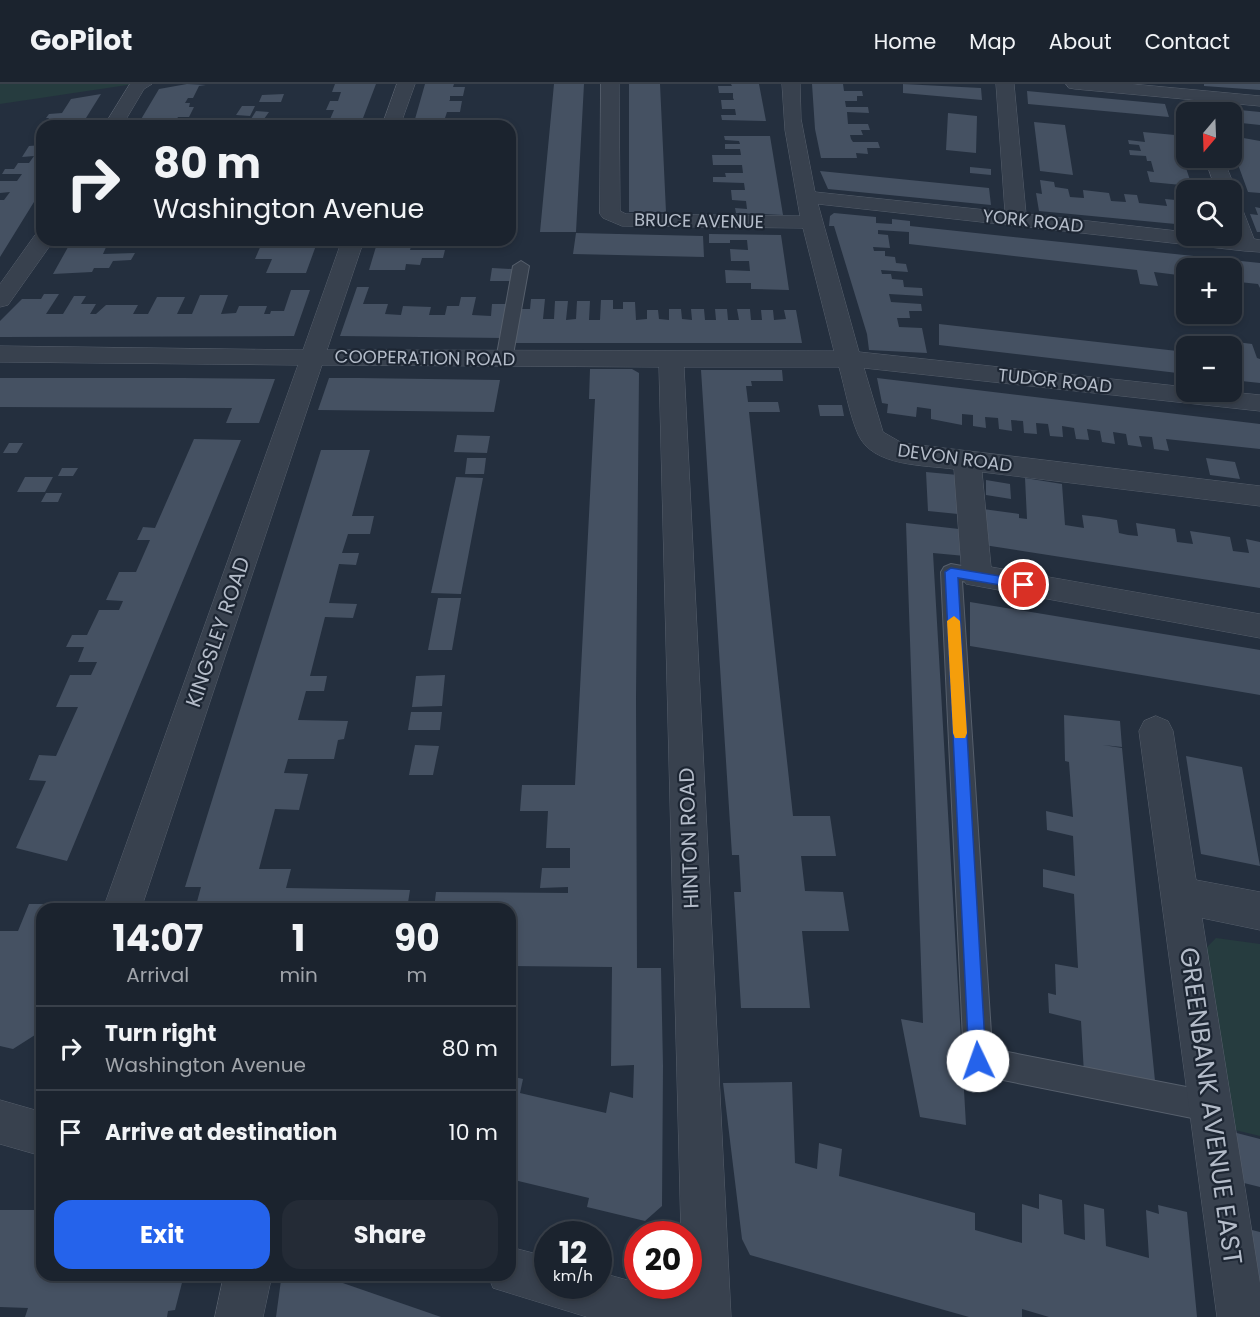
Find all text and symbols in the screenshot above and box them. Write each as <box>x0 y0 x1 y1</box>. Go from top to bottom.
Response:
text: GoPilot <box>30 21 132 60</box>
text: Home <box>874 27 936 56</box>
text: Map <box>969 27 1016 56</box>
text: About <box>1049 27 1112 56</box>
text: Contact <box>1145 27 1230 56</box>
north arrow <box>1176 102 1242 168</box>
map controls <box>1176 102 1242 402</box>
text: 80 m <box>153 134 261 193</box>
icon: right <box>54 144 132 222</box>
button: search <box>1176 180 1242 246</box>
text: Washington Avenue <box>153 190 424 227</box>
street label: YORK ROAD <box>981 203 1085 238</box>
street label: BRUCE AVENUE <box>634 207 764 234</box>
button: + <box>1176 258 1242 324</box>
button: − <box>1176 336 1242 402</box>
street label: COOPERATION ROAD <box>334 343 516 372</box>
street label: TUDOR ROAD <box>997 362 1113 399</box>
street label: DEVON ROAD <box>896 437 1014 478</box>
street label: KINGSLEY ROAD <box>178 553 257 711</box>
pin <box>998 559 1049 610</box>
icon: arrive <box>1007 568 1040 601</box>
street label: HINTON ROAD <box>672 767 705 909</box>
text: 14:07 <box>112 913 203 964</box>
text: 1 <box>292 913 305 964</box>
text: 90 <box>394 913 440 964</box>
street label: GREENBANK AVENUE EAST <box>1171 945 1251 1267</box>
text: Arrival <box>126 961 189 989</box>
text: min <box>279 961 318 989</box>
text: m <box>407 961 427 989</box>
text: Turn right <box>105 1018 216 1049</box>
position arrow <box>946 1029 1010 1093</box>
icon: right <box>54 1032 87 1065</box>
text: 80 m <box>442 1033 498 1064</box>
text: Washington Avenue <box>105 1051 306 1079</box>
icon: arrive <box>54 1116 87 1149</box>
text: Arrive at destination <box>105 1117 337 1148</box>
text: 10 m <box>449 1117 498 1148</box>
button: Exit <box>54 1200 270 1269</box>
button: Share <box>282 1200 498 1269</box>
speed limit sign: 20 <box>624 1221 702 1299</box>
text: 12 <box>559 1231 587 1274</box>
text: km/h <box>553 1265 593 1286</box>

